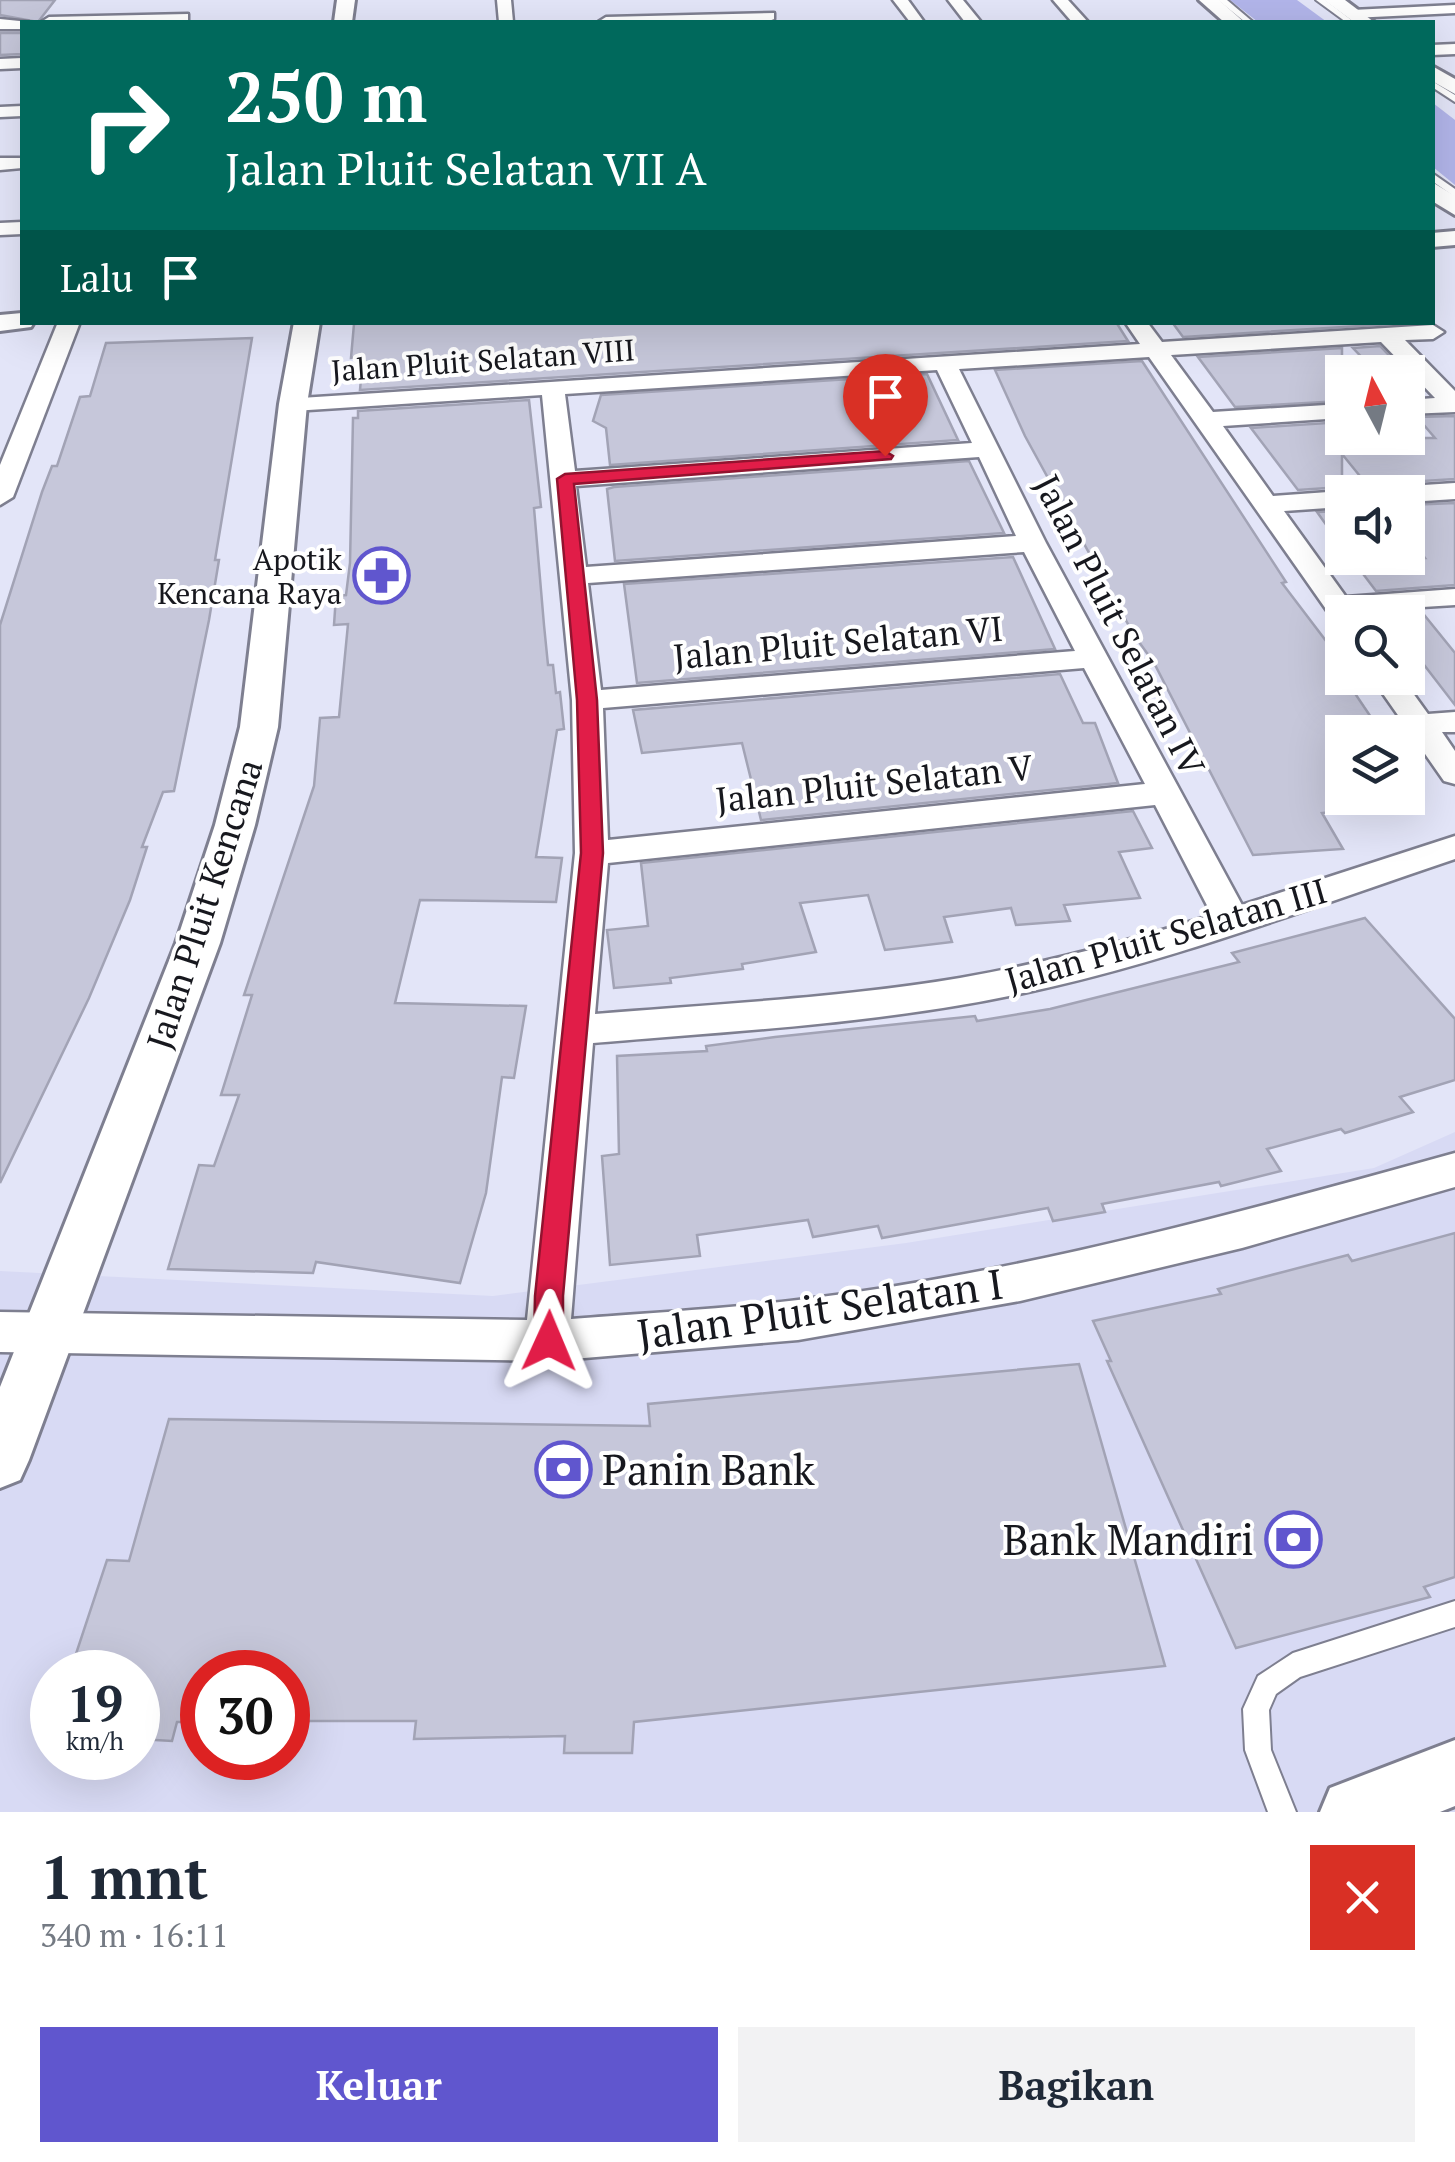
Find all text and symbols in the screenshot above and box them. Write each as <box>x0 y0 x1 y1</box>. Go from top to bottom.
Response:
text: 250 m <box>225 49 427 142</box>
icon: right <box>60 60 190 190</box>
text: Jalan Pluit Selatan VII A <box>225 138 706 198</box>
icon: arrive <box>153 250 208 305</box>
text: Lalu <box>60 253 133 303</box>
street label: Jalan Pluit Selatan VIII <box>330 329 636 391</box>
pin <box>843 354 928 457</box>
north arrow <box>1325 355 1425 455</box>
map controls <box>1325 355 1425 815</box>
icon: arrive <box>858 369 913 424</box>
street label: Jalan Pluit Selatan IV <box>1024 467 1216 783</box>
button: sound <box>1325 475 1425 575</box>
place label: Apotik Kencana Raya <box>157 539 343 613</box>
pharmacy icon: Apotik Kencana Raya <box>351 546 411 606</box>
button: search <box>1325 595 1425 695</box>
street label: Jalan Pluit Selatan VI <box>671 605 1005 679</box>
button: layers <box>1325 715 1425 815</box>
street label: Jalan Pluit Selatan V <box>713 743 1035 822</box>
street label: Jalan Pluit Kencana <box>135 753 273 1055</box>
street label: Jalan Pluit Selatan III <box>1000 867 1332 1003</box>
street label: Jalan Pluit Selatan I <box>633 1255 1007 1361</box>
position arrow <box>497 1289 601 1393</box>
bank icon: Panin Bank <box>533 1439 593 1499</box>
place label: Panin Bank <box>602 1441 815 1497</box>
bank icon: Bank Mandiri <box>1263 1509 1323 1569</box>
place label: Bank Mandiri <box>1003 1511 1254 1567</box>
speed limit sign: 30 <box>180 1650 310 1780</box>
text: 19 <box>67 1670 123 1736</box>
text: km/h <box>66 1724 124 1757</box>
text: 1 mnt <box>40 1837 208 1916</box>
button: close <box>1310 1845 1415 1950</box>
text: 340 m · 16:11 <box>40 1914 228 1956</box>
button: Keluar <box>40 2027 718 2142</box>
button: Bagikan <box>738 2027 1415 2142</box>

